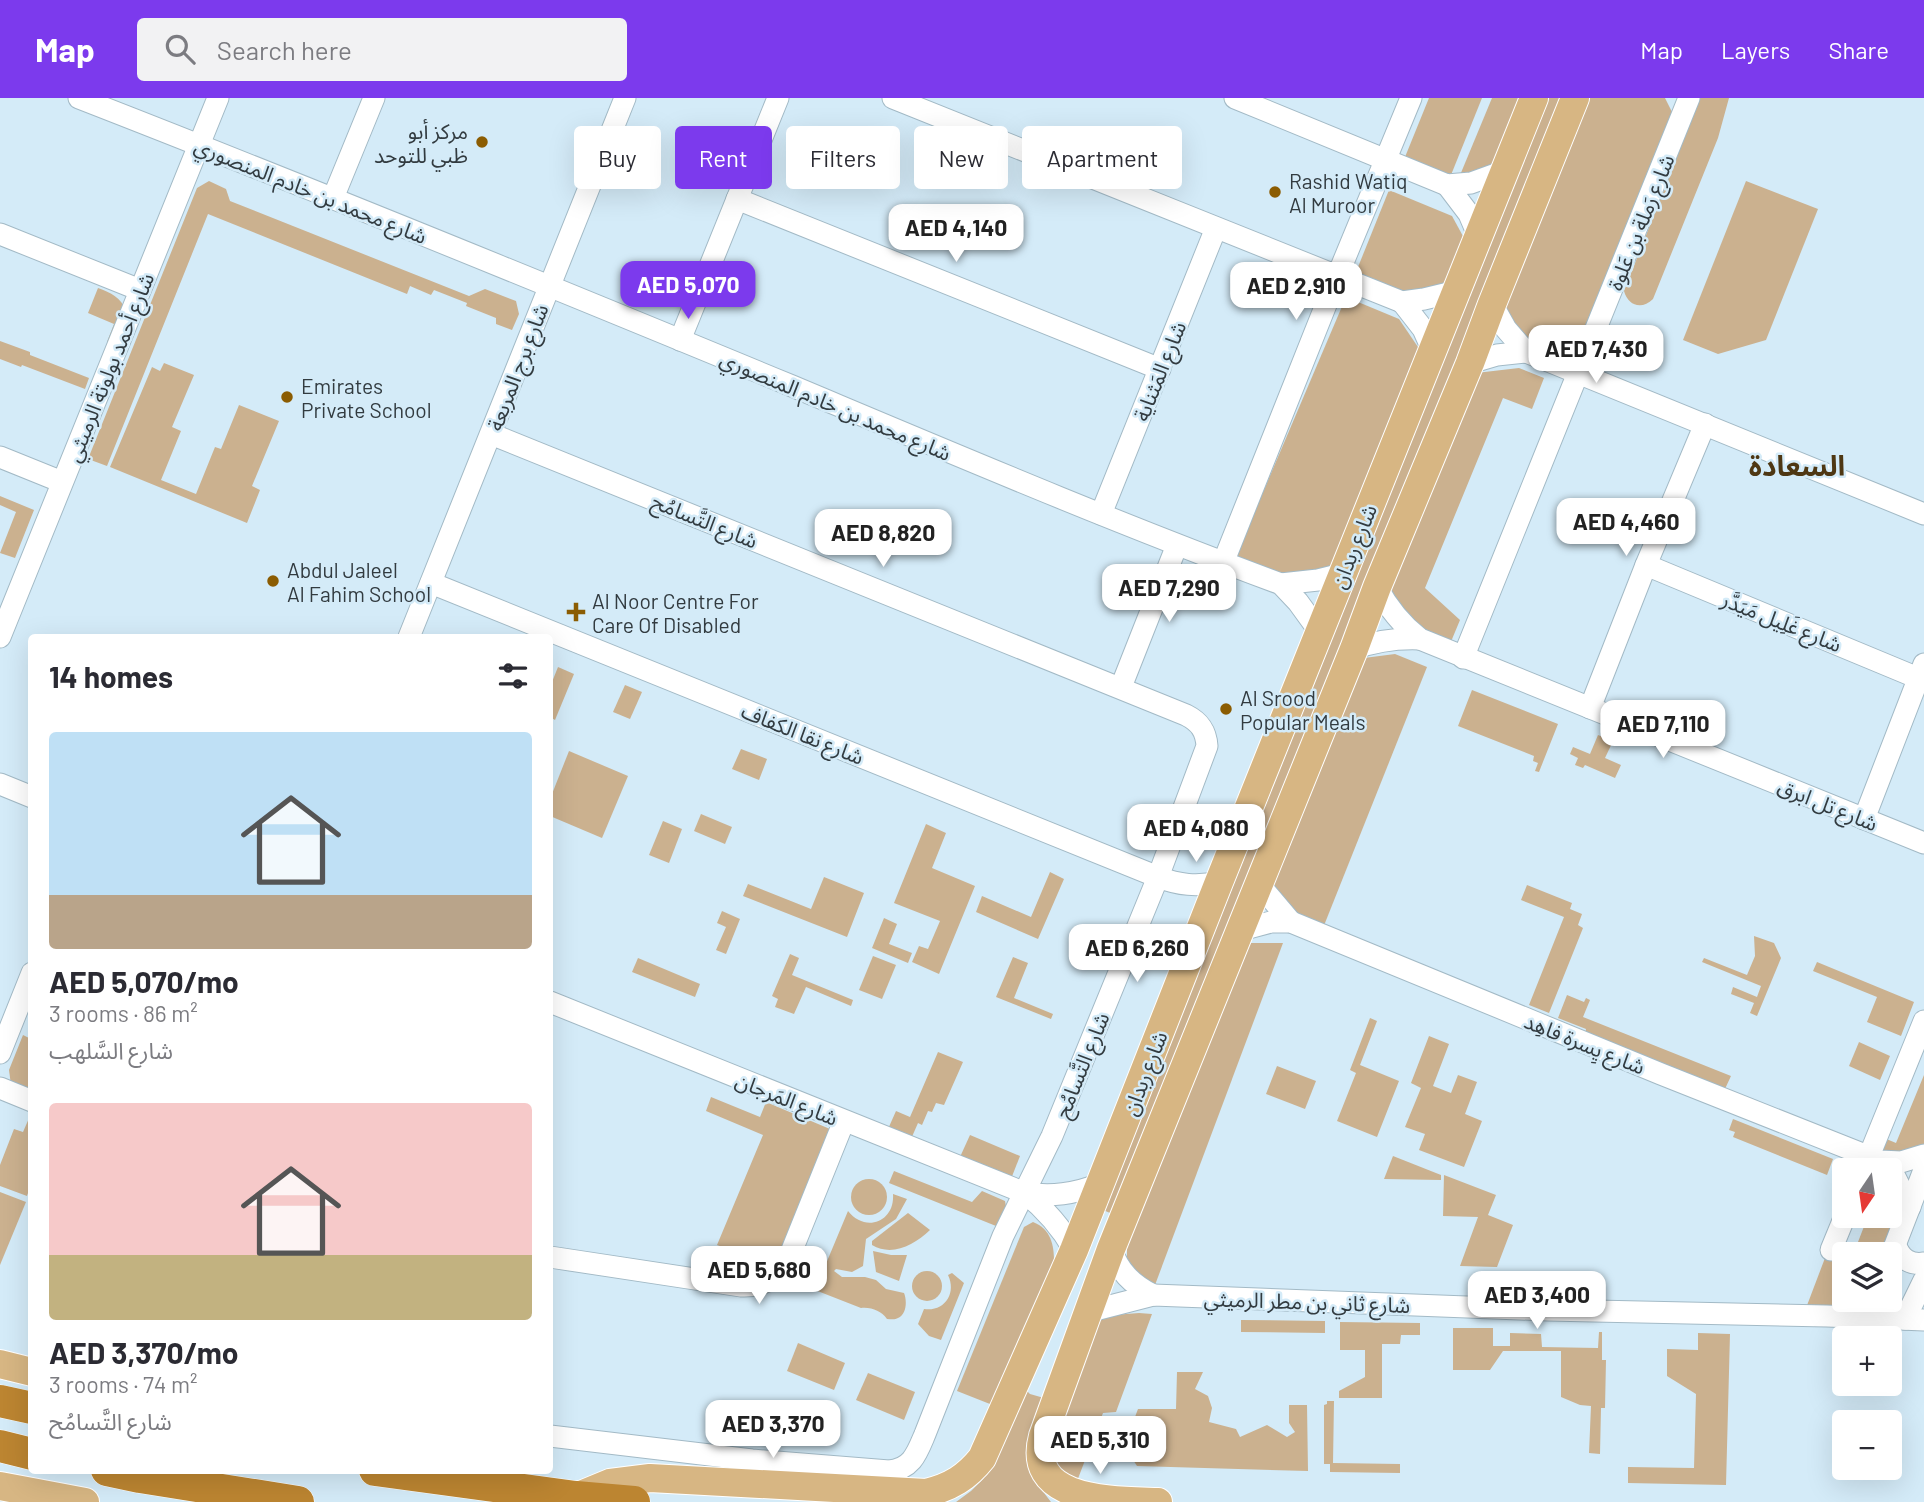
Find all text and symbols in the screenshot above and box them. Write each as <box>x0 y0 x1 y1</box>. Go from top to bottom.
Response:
search box <box>137 18 627 81</box>
text: Map <box>35 29 95 69</box>
icon: search <box>161 30 199 68</box>
text: Search here <box>217 34 352 65</box>
text: Map <box>1640 35 1683 64</box>
text: Layers <box>1721 35 1790 64</box>
text: Share <box>1828 35 1889 64</box>
place label: مركز أبو ظبي للتوحد <box>374 118 468 171</box>
chip: Buy <box>574 126 661 189</box>
chip: Rent <box>675 126 772 189</box>
chip: Filters <box>786 126 900 189</box>
chip: New <box>914 126 1008 189</box>
chip: Apartment <box>1022 126 1182 189</box>
street label: شارع محمد بن خادم المنصوري <box>189 132 431 253</box>
marker: مركز أبو ظبي للتوحد <box>474 134 490 150</box>
street label: شارع رَملة بن عَلوة <box>1601 150 1682 295</box>
place label: Rashid Watiq Al Muroor <box>1289 168 1408 217</box>
marker: Rashid Watiq Al Muroor <box>1267 184 1283 200</box>
pin: AED 4,140 <box>876 204 1036 264</box>
text: AED 4,140 <box>905 213 1007 241</box>
pin: AED 5,070 <box>608 262 768 321</box>
pin: AED 2,910 <box>1216 262 1376 322</box>
street label: شارع أحمد بولوتة الرميثي <box>60 269 163 467</box>
text: AED 5,070 <box>636 270 740 298</box>
text: AED 2,910 <box>1246 271 1346 299</box>
street label: شارع برج المربعة <box>481 300 556 435</box>
street label: شارع المَثناية <box>1128 317 1194 426</box>
pin: AED 7,430 <box>1516 326 1676 385</box>
text: AED 7,430 <box>1544 334 1648 362</box>
street label: شارع محمد بن خادم المنصوري <box>715 345 955 470</box>
place label: Emirates Private School <box>301 373 432 422</box>
marker: Emirates Private School <box>279 389 295 405</box>
district label: السعادة <box>1749 448 1845 482</box>
street label: شارع التَّسامُح <box>647 487 762 556</box>
pin: AED 4,460 <box>1546 498 1706 558</box>
street label: شارع ربدان <box>1325 500 1385 593</box>
text: AED 4,460 <box>1572 507 1680 535</box>
pin: AED 8,820 <box>803 510 963 569</box>
text: AED 8,820 <box>831 518 935 546</box>
place label: Abdul Jaleel Al Fahim School <box>287 557 431 606</box>
pin: AED 7,290 <box>1089 564 1249 624</box>
marker: Abdul Jaleel Al Fahim School <box>265 573 281 589</box>
text: AED 7,290 <box>1118 573 1220 601</box>
street label: شارع غَلِيل مَيَدَّر <box>1716 585 1846 660</box>
place label: Al Noor Centre For Care Of Disabled <box>592 588 759 637</box>
marker: Al Noor Centre For Care Of Disabled <box>566 602 586 622</box>
icon: filters <box>494 657 532 695</box>
text: 14 homes <box>49 658 173 694</box>
place label: Al Srood Popular Meals <box>1240 685 1366 734</box>
street label: شارع نقا الكفاف <box>737 697 868 773</box>
pin: AED 7,110 <box>1583 700 1743 760</box>
marker: Al Srood Popular Meals <box>1218 701 1234 717</box>
text: AED 7,110 <box>1616 709 1710 737</box>
street label: شارع تل ابرق <box>1773 773 1882 839</box>
icon: home <box>228 777 354 903</box>
pin: AED 4,080 <box>1116 804 1276 864</box>
text: AED 4,080 <box>1143 813 1249 841</box>
pin: AED 6,260 <box>1057 924 1217 984</box>
text: AED 6,260 <box>1085 933 1189 961</box>
text: AED 5,070/mo <box>49 963 239 999</box>
text: 3 rooms · 86 m² <box>49 999 198 1027</box>
street label: شارع يِسرة فاهِد <box>1519 1007 1649 1082</box>
street label: شارع التَّسامُح <box>1048 1008 1117 1123</box>
street label: شارع ربدان <box>1116 1027 1175 1120</box>
text: شارع السَّلهب <box>49 1036 173 1064</box>
street label: شارع المَرجان <box>731 1066 842 1134</box>
icon: home <box>228 1148 354 1274</box>
north arrow <box>1832 1158 1902 1228</box>
map controls <box>1832 1158 1902 1480</box>
button: layers <box>1832 1242 1902 1312</box>
pin: AED 5,680 <box>679 1246 839 1306</box>
text: AED 5,680 <box>707 1255 811 1283</box>
pin: AED 3,400 <box>1457 1272 1617 1331</box>
text: AED 3,400 <box>1484 1280 1590 1308</box>
street label: شارع ثاني بن مطر الرميثي <box>1203 1285 1411 1322</box>
button: + <box>1832 1326 1902 1396</box>
text: AED 3,370/mo <box>49 1334 239 1370</box>
text: 3 rooms · 74 m² <box>49 1370 198 1398</box>
pin: AED 3,370 <box>693 1400 853 1460</box>
text: شارع التَّسامُح <box>49 1407 172 1435</box>
text: AED 3,370 <box>721 1409 825 1437</box>
button: − <box>1832 1410 1902 1480</box>
pin: AED 5,310 <box>1020 1416 1180 1476</box>
text: AED 5,310 <box>1050 1425 1150 1453</box>

